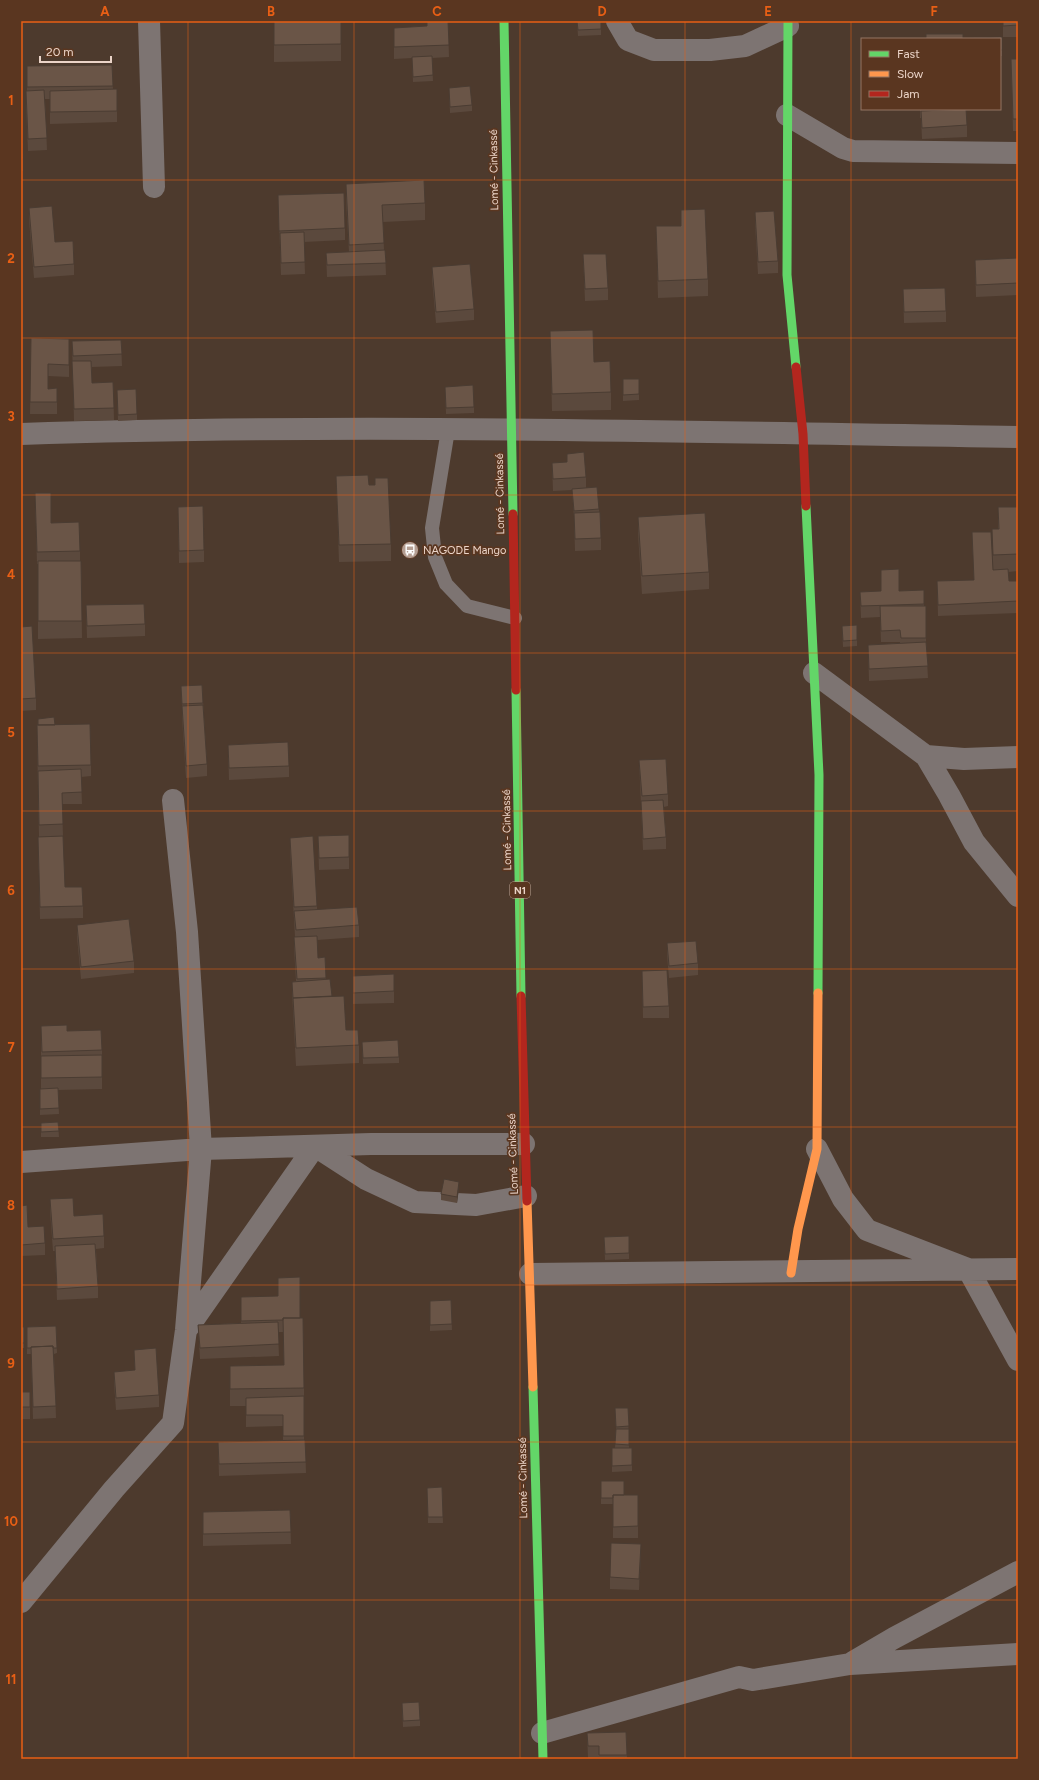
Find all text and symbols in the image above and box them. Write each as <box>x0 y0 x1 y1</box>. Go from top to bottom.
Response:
text: A <box>100 4 110 19</box>
text: B <box>267 4 275 19</box>
text: C <box>432 4 442 19</box>
text: D <box>597 4 607 19</box>
text: E <box>764 4 772 19</box>
text: F <box>930 4 938 19</box>
scale bar <box>40 38 111 64</box>
legend <box>861 38 1001 110</box>
text: 20 m <box>46 45 74 59</box>
text: Fast <box>897 47 920 61</box>
text: Slow <box>897 67 924 81</box>
text: Jam <box>897 87 920 101</box>
text: 1 <box>8 93 14 108</box>
street label: Lomé - Cinkassé <box>487 129 501 211</box>
text: 2 <box>7 251 15 266</box>
text: 3 <box>7 409 15 424</box>
street label: Lomé - Cinkassé <box>493 453 507 535</box>
bus stop icon: NAGODE Mango <box>400 540 420 560</box>
place label: NAGODE Mango <box>423 544 506 557</box>
text: 4 <box>7 567 15 582</box>
text: 5 <box>7 725 15 740</box>
street label: Lomé - Cinkassé <box>500 789 514 871</box>
road number: N1 <box>510 882 530 898</box>
text: 6 <box>7 883 15 898</box>
text: 7 <box>7 1040 15 1055</box>
street label: Lomé - Cinkassé <box>505 1113 521 1195</box>
text: 8 <box>7 1198 15 1213</box>
text: 9 <box>7 1356 15 1371</box>
street label: Lomé - Cinkassé <box>516 1437 530 1519</box>
text: 10 <box>4 1514 18 1529</box>
text: 11 <box>6 1672 16 1687</box>

